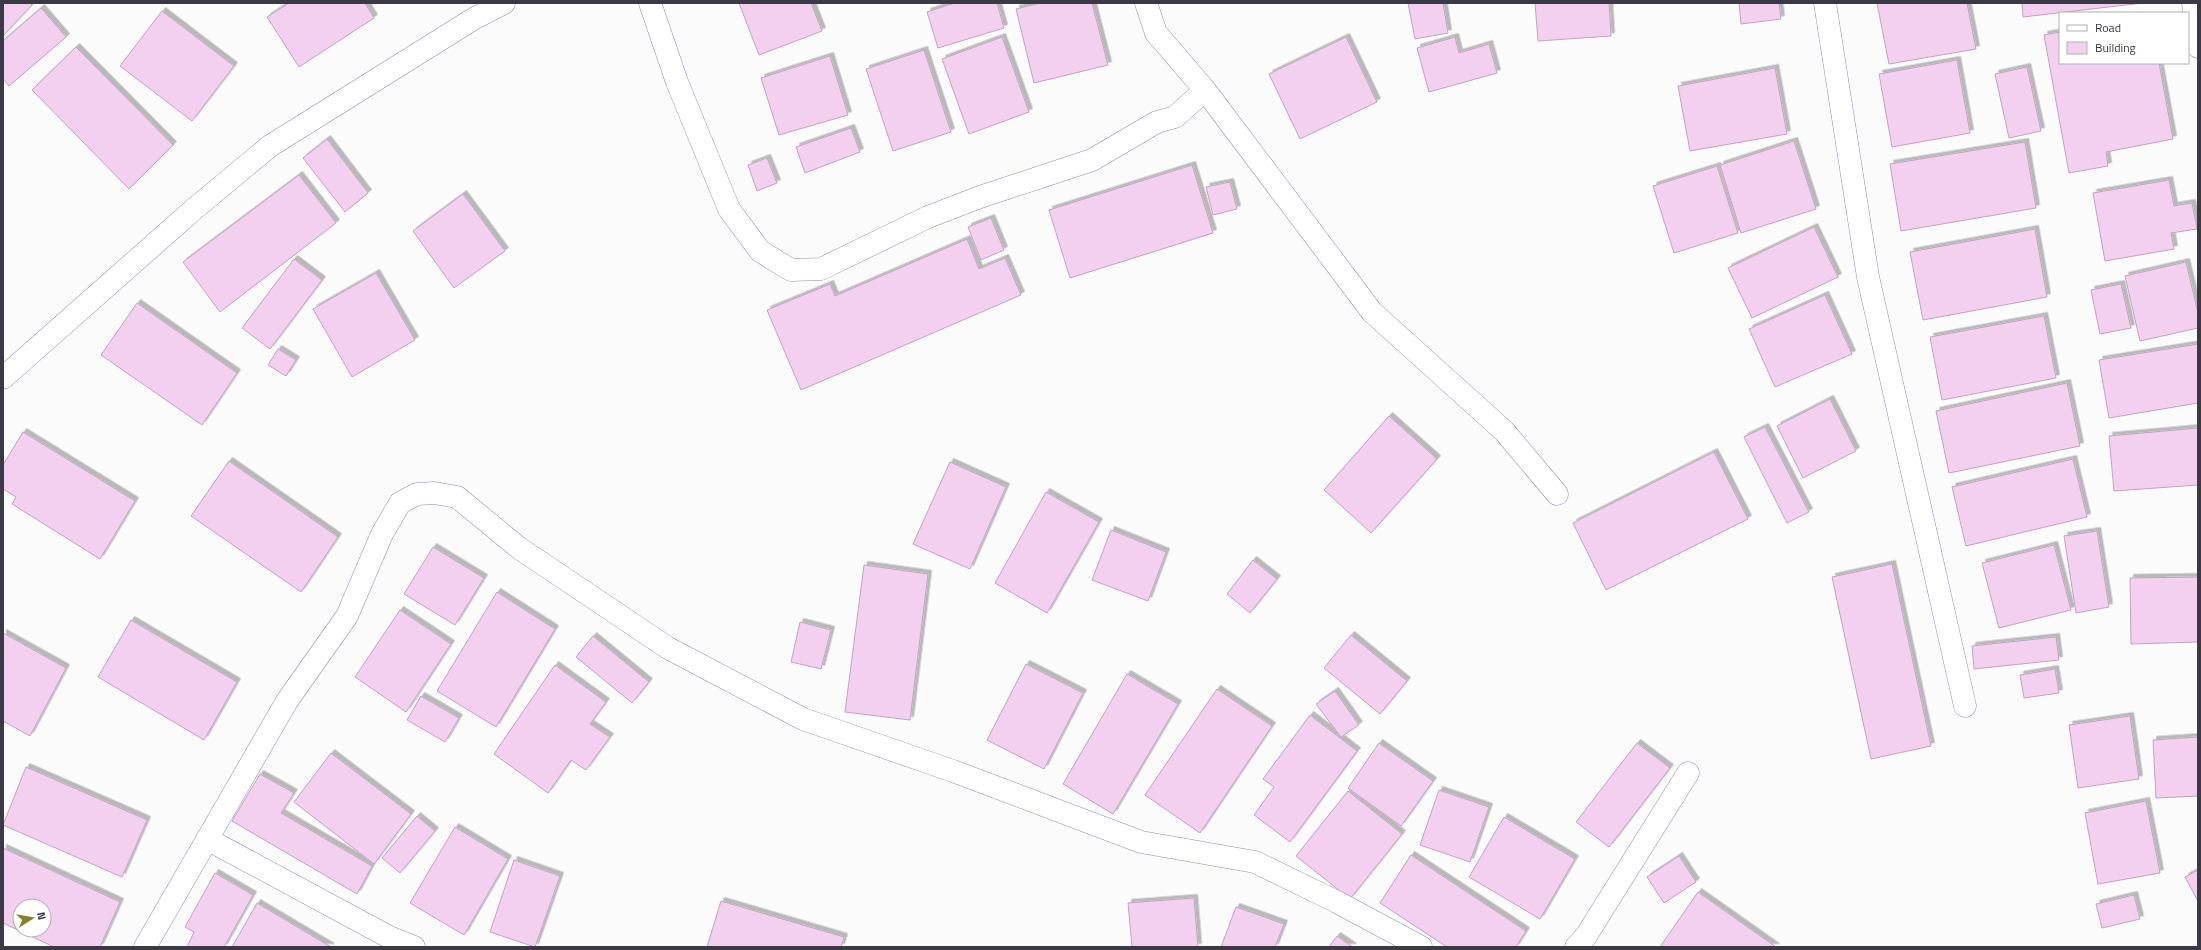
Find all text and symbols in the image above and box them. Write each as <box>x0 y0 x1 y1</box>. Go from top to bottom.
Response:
legend <box>2059 12 2189 64</box>
text: Road <box>2095 18 2121 37</box>
text: Building <box>2095 38 2136 57</box>
north arrow <box>12 898 52 938</box>
text: N <box>33 911 50 921</box>

